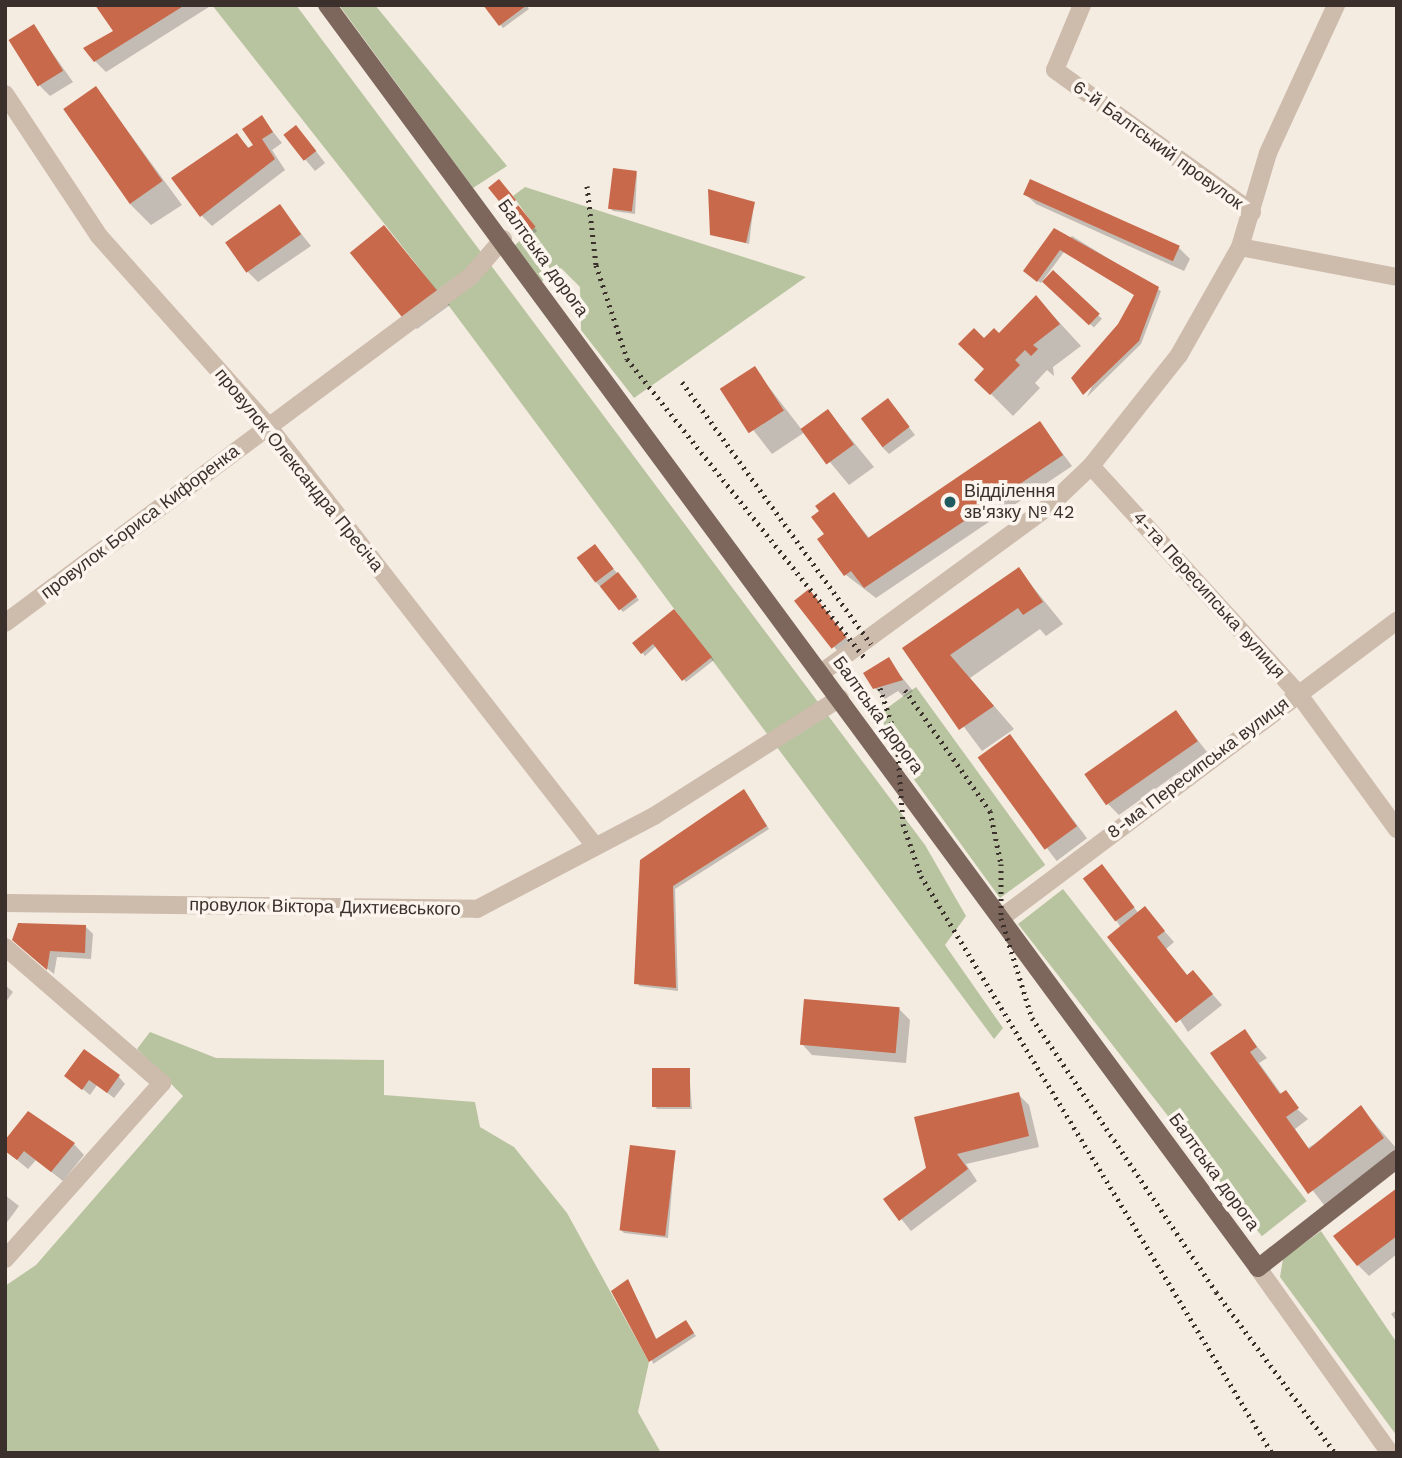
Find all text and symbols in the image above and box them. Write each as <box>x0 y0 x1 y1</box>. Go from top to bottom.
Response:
street label: 6-й Балтський провулок <box>1069 76 1247 214</box>
street label: Балтська дорога <box>493 195 593 321</box>
street label: провулок Олександра Пресіча <box>210 364 388 576</box>
street label: провулок Бориса Кифоренка <box>37 440 243 604</box>
place label: Відділення зв'язку № 42 <box>964 481 1075 524</box>
marker: Відділення зв'язку № 42 <box>942 494 958 510</box>
street label: 4-та Пересипська вулиця <box>1128 507 1290 683</box>
street label: Балтська дорога <box>828 652 928 778</box>
street label: 8-ма Пересипська вулиця <box>1103 693 1293 843</box>
street label: провулок Віктора Дихтиєвського <box>189 894 461 920</box>
street label: Балтська дорога <box>1164 1109 1264 1235</box>

